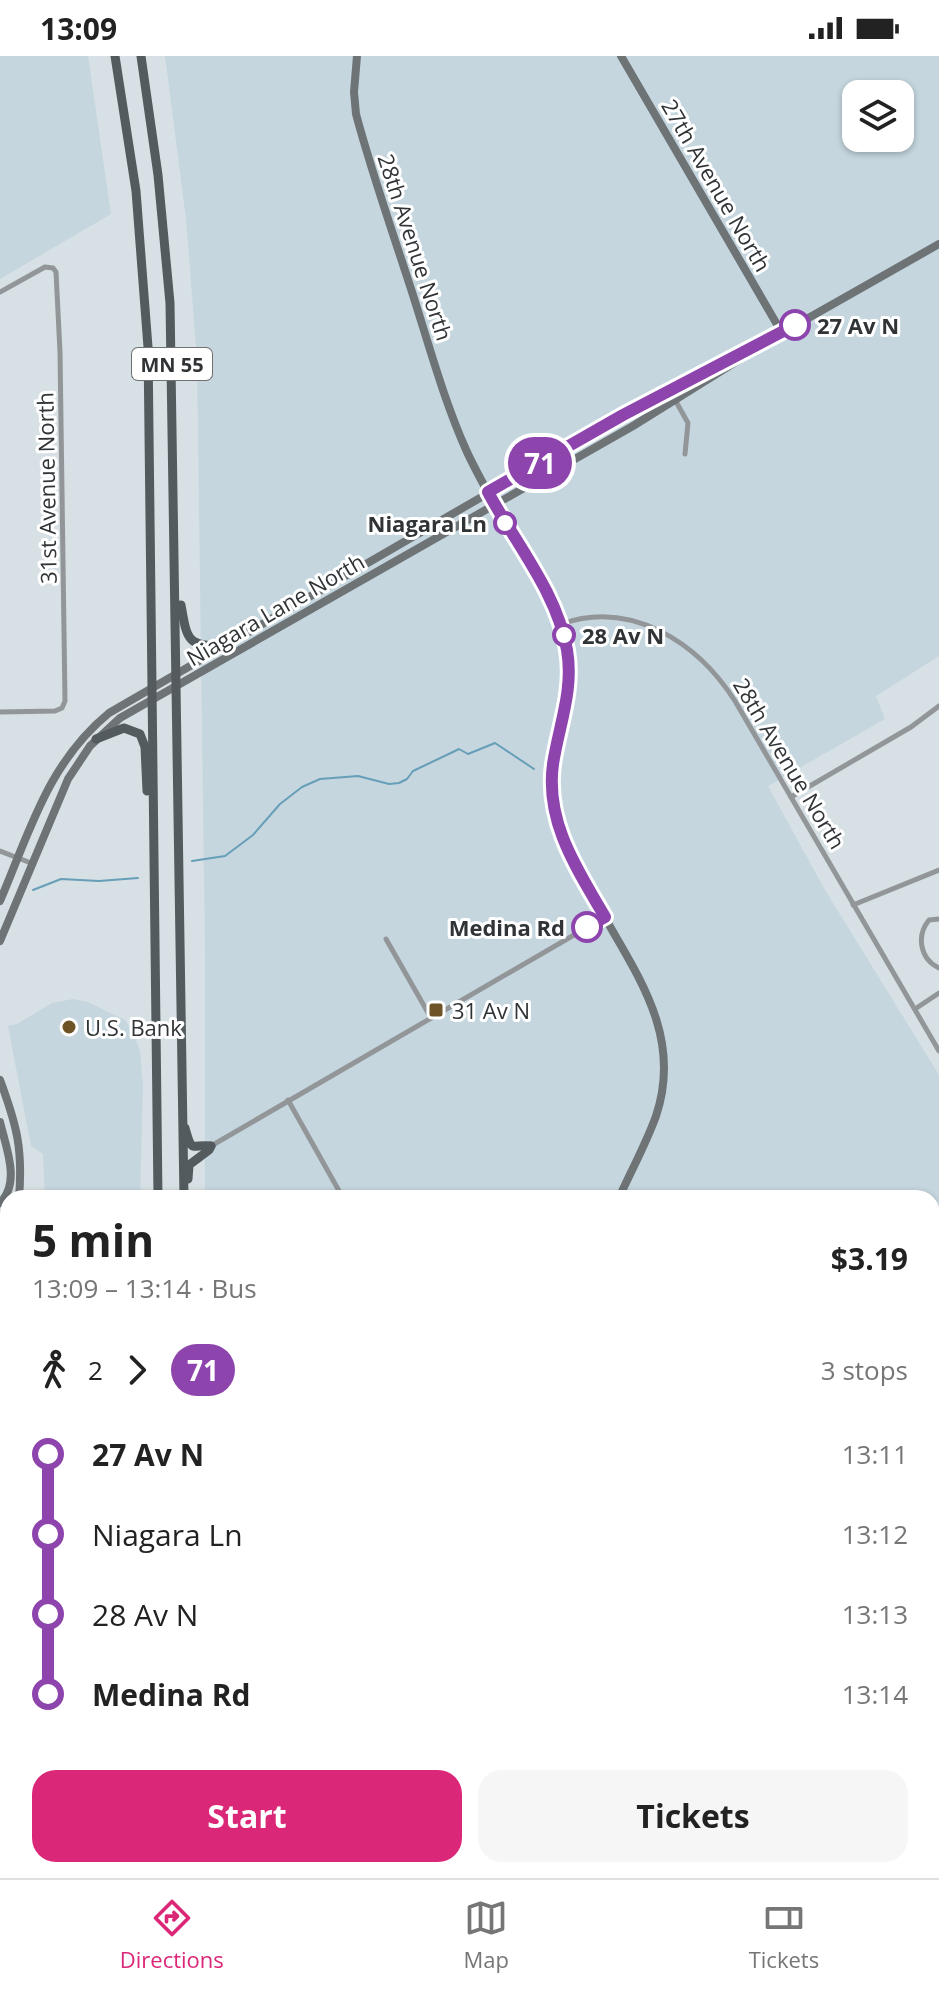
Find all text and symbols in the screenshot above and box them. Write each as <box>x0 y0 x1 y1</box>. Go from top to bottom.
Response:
text: 13:09 <box>40 8 117 49</box>
map controls <box>842 80 914 152</box>
button: layers <box>842 80 914 152</box>
street label: 27th Avenue North <box>655 93 779 277</box>
street label: 28th Avenue North <box>372 150 460 344</box>
marker: 27 Av N <box>780 310 810 340</box>
place label: 27 Av N <box>817 310 899 340</box>
road number: MN 55 <box>132 348 212 380</box>
street label: 31st Avenue North <box>29 392 63 584</box>
line badge: 71 <box>504 437 576 489</box>
text: 71 <box>524 444 556 482</box>
place label: Niagara Ln <box>368 508 487 538</box>
marker: Niagara Ln <box>494 512 516 534</box>
street label: Niagara Lane North <box>181 546 369 672</box>
place label: 28 Av N <box>582 620 664 650</box>
marker: 28 Av N <box>553 624 575 646</box>
street label: 28th Avenue North <box>727 672 853 854</box>
place label: Medina Rd <box>449 912 565 942</box>
marker: Medina Rd <box>572 912 602 942</box>
place label: 31 Av N <box>452 995 530 1025</box>
marker: 31 Av N <box>427 1001 445 1019</box>
place label: U.S. Bank <box>85 1012 182 1042</box>
marker: U.S. Bank <box>60 1018 78 1036</box>
text: 5 min <box>32 1210 154 1270</box>
text: $3.19 <box>831 1238 908 1279</box>
text: 13:09 – 13:14 · Bus <box>32 1270 257 1306</box>
icon: walk <box>32 1348 76 1392</box>
icon: forward <box>115 1348 159 1392</box>
text: 71 <box>187 1351 219 1389</box>
text: 2 <box>88 1352 103 1388</box>
text: 3 stops <box>821 1352 908 1388</box>
text: 27 Av N <box>92 1434 204 1475</box>
text: 13:11 <box>842 1436 908 1472</box>
text: Niagara Ln <box>92 1514 243 1555</box>
text: 13:12 <box>842 1516 908 1552</box>
text: 28 Av N <box>92 1594 198 1635</box>
text: 13:13 <box>842 1596 908 1632</box>
text: Medina Rd <box>92 1674 251 1715</box>
text: 13:14 <box>842 1676 908 1712</box>
button: Start <box>32 1770 462 1862</box>
button: Tickets <box>478 1770 908 1862</box>
tab: Directions <box>120 1896 224 1974</box>
tab: Map <box>464 1896 509 1974</box>
tab: Tickets <box>749 1896 819 1974</box>

